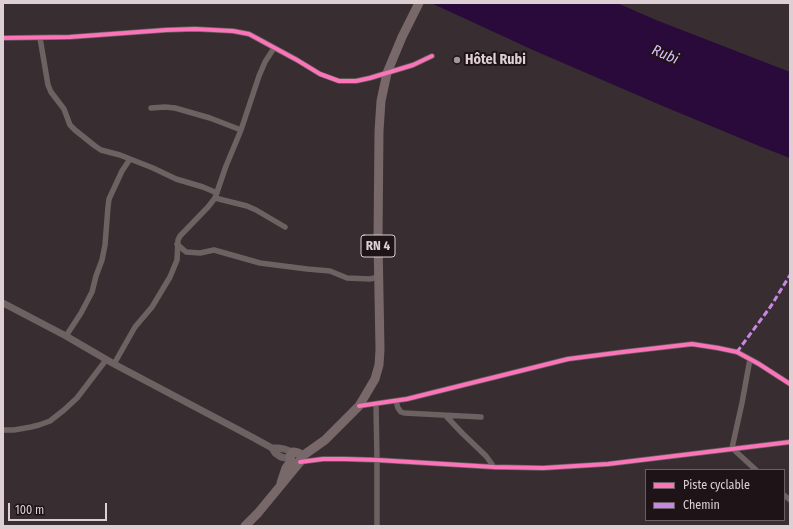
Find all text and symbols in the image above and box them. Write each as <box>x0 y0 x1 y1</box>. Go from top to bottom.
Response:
water label: Rubi <box>649 41 681 69</box>
place label: Hôtel Rubi <box>465 52 526 68</box>
marker: Hôtel Rubi <box>452 55 462 65</box>
road number: RN 4 <box>361 235 395 257</box>
legend <box>645 469 785 521</box>
text: Piste cyclable <box>683 478 750 492</box>
scale bar <box>10 495 109 521</box>
text: Chemin <box>683 498 720 512</box>
text: 100 m <box>15 503 44 517</box>

